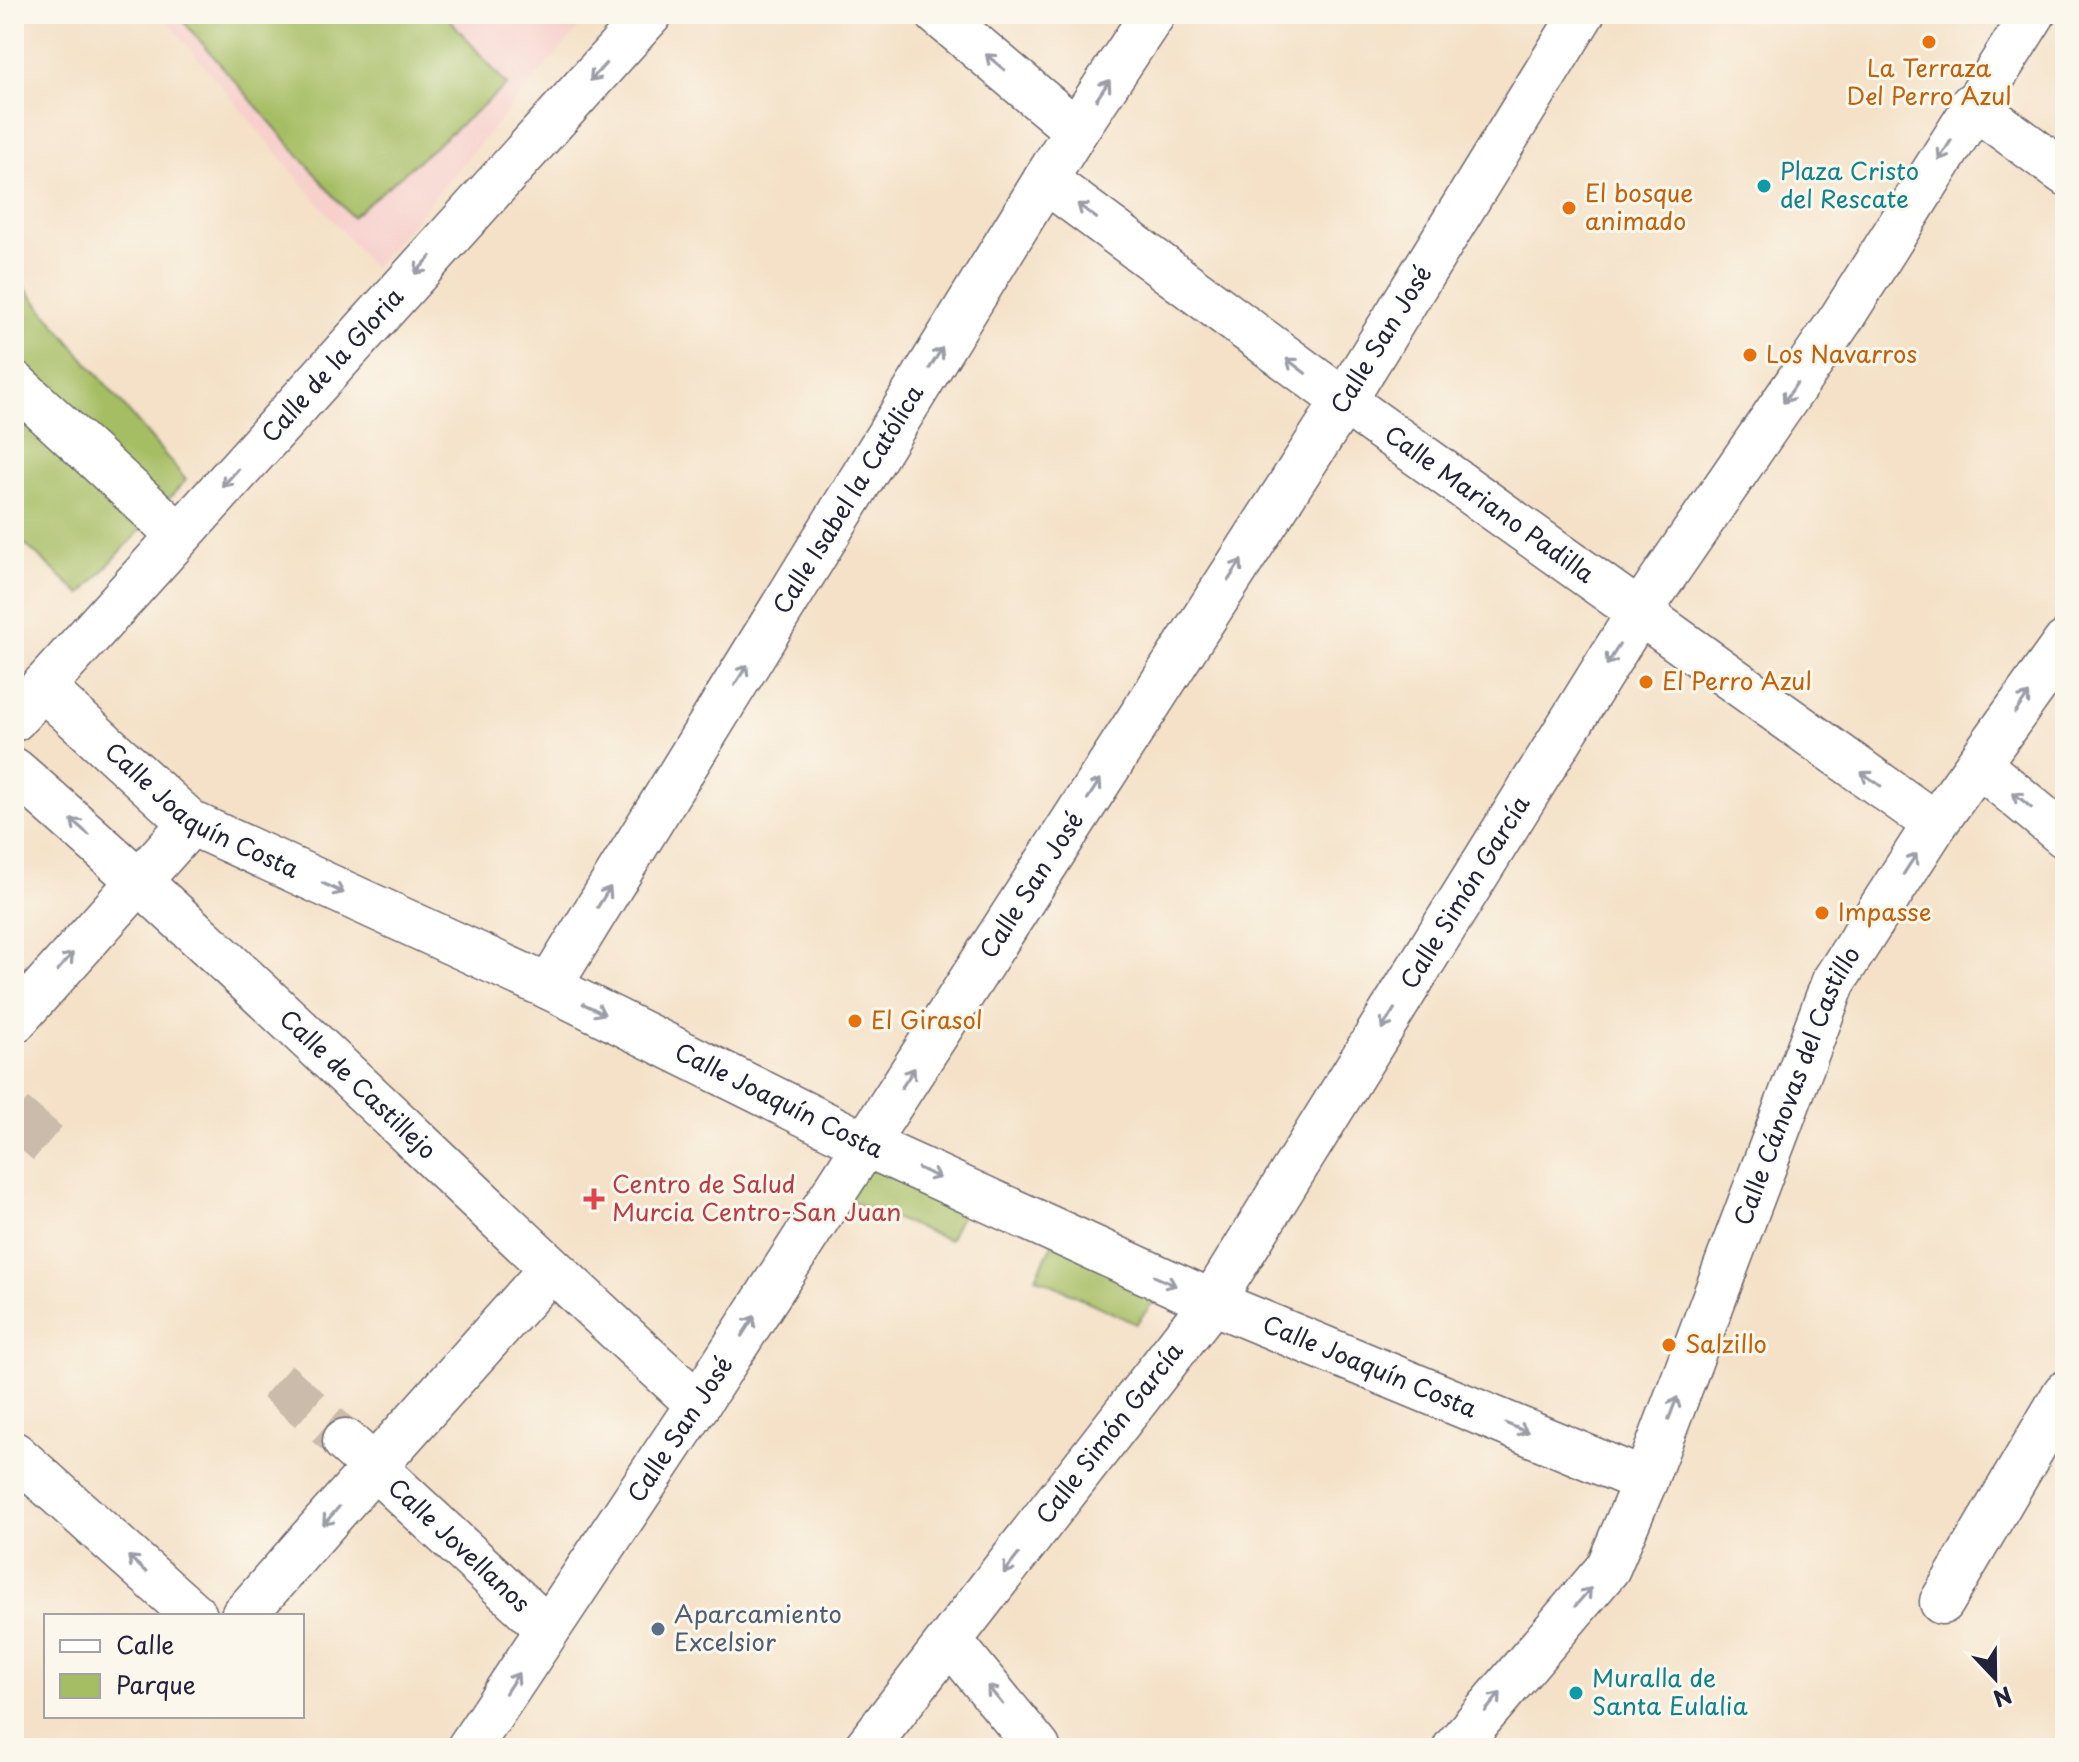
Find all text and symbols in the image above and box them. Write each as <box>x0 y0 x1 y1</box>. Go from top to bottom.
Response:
marker: La Terraza Del Perro Azul <box>1920 33 1938 51</box>
place label: La Terraza Del Perro Azul <box>1846 49 2012 113</box>
one-way arrow <box>985 53 1006 71</box>
one-way arrow <box>589 61 607 81</box>
one-way arrow <box>1095 79 1111 102</box>
one-way arrow <box>1937 138 1953 161</box>
place label: Plaza Cristo del Rescate <box>1780 152 1919 216</box>
place label: El bosque animado <box>1585 174 1693 238</box>
marker: Plaza Cristo del Rescate <box>1755 177 1773 195</box>
marker: El bosque animado <box>1560 199 1578 217</box>
one-way arrow <box>1077 203 1099 220</box>
one-way arrow <box>415 254 433 274</box>
street label: Calle San José <box>1320 258 1439 420</box>
street label: Calle de la Gloria <box>252 279 411 450</box>
place label: Los Navarros <box>1766 335 1917 371</box>
marker: Los Navarros <box>1741 346 1759 364</box>
one-way arrow <box>928 347 944 370</box>
one-way arrow <box>1286 358 1308 374</box>
street label: Calle Isabel la Católica <box>763 377 931 620</box>
one-way arrow <box>1782 381 1798 404</box>
street label: Calle Mariano Padilla <box>1378 416 1602 591</box>
one-way arrow <box>221 468 240 488</box>
one-way arrow <box>1227 560 1243 582</box>
one-way arrow <box>1605 643 1621 666</box>
place label: El Perro Azul <box>1662 662 1812 698</box>
one-way arrow <box>733 664 749 687</box>
marker: El Perro Azul <box>1637 673 1655 691</box>
one-way arrow <box>2013 693 2030 715</box>
street label: Calle Joaquín Costa <box>97 733 305 886</box>
one-way arrow <box>1861 771 1883 787</box>
one-way arrow <box>1086 778 1102 801</box>
street label: Calle Simón García <box>1390 788 1537 995</box>
one-way arrow <box>2012 791 2032 809</box>
street label: Calle San José <box>970 804 1091 965</box>
one-way arrow <box>70 818 91 836</box>
one-way arrow <box>1902 853 1918 876</box>
one-way arrow <box>321 881 345 896</box>
one-way arrow <box>597 886 613 909</box>
place label: Impasse <box>1838 893 1931 929</box>
marker: Impasse <box>1813 904 1831 922</box>
street label: Calle Cánovas del Castillo <box>1723 938 1868 1230</box>
one-way arrow <box>56 953 74 973</box>
street label: Calle de Castillejo <box>272 1000 445 1167</box>
place label: El Girasol <box>871 1001 983 1037</box>
one-way arrow <box>582 1002 606 1018</box>
one-way arrow <box>1380 1007 1396 1029</box>
marker: El Girasol <box>846 1012 864 1030</box>
street label: Calle Joaquín Costa <box>669 1032 890 1166</box>
one-way arrow <box>900 1067 916 1090</box>
place label: Centro de Salud Murcia Centro-San Juan <box>612 1165 901 1229</box>
one-way arrow <box>916 1166 940 1181</box>
marker: Centro de Salud Murcia Centro-San Juan <box>583 1188 605 1210</box>
one-way arrow <box>1152 1274 1177 1289</box>
street label: Calle Joaquín Costa <box>1258 1305 1483 1426</box>
one-way arrow <box>741 1315 757 1338</box>
place label: Salzillo <box>1685 1325 1767 1361</box>
street label: Calle Simón García <box>1026 1334 1191 1531</box>
marker: Salzillo <box>1660 1336 1678 1354</box>
street label: Calle San José <box>617 1349 740 1509</box>
one-way arrow <box>1667 1396 1681 1421</box>
one-way arrow <box>1504 1422 1529 1436</box>
street label: Calle Jovellanos <box>381 1469 539 1620</box>
one-way arrow <box>322 1506 340 1526</box>
one-way arrow <box>1003 1553 1020 1574</box>
one-way arrow <box>127 1555 147 1573</box>
one-way arrow <box>1574 1588 1592 1608</box>
place label: Aparcamiento Excelsior <box>674 1595 842 1659</box>
legend <box>44 1614 304 1718</box>
marker: Aparcamiento Excelsior <box>649 1620 667 1638</box>
text: Calle <box>116 1626 174 1662</box>
north arrow <box>1955 1638 2035 1718</box>
place label: Muralla de Santa Eulalia <box>1592 1659 1748 1723</box>
text: Parque <box>116 1666 196 1702</box>
one-way arrow <box>503 1672 520 1694</box>
text: N <box>1989 1679 2017 1716</box>
marker: Muralla de Santa Eulalia <box>1567 1684 1585 1702</box>
one-way arrow <box>986 1685 1003 1706</box>
one-way arrow <box>1484 1692 1502 1713</box>

